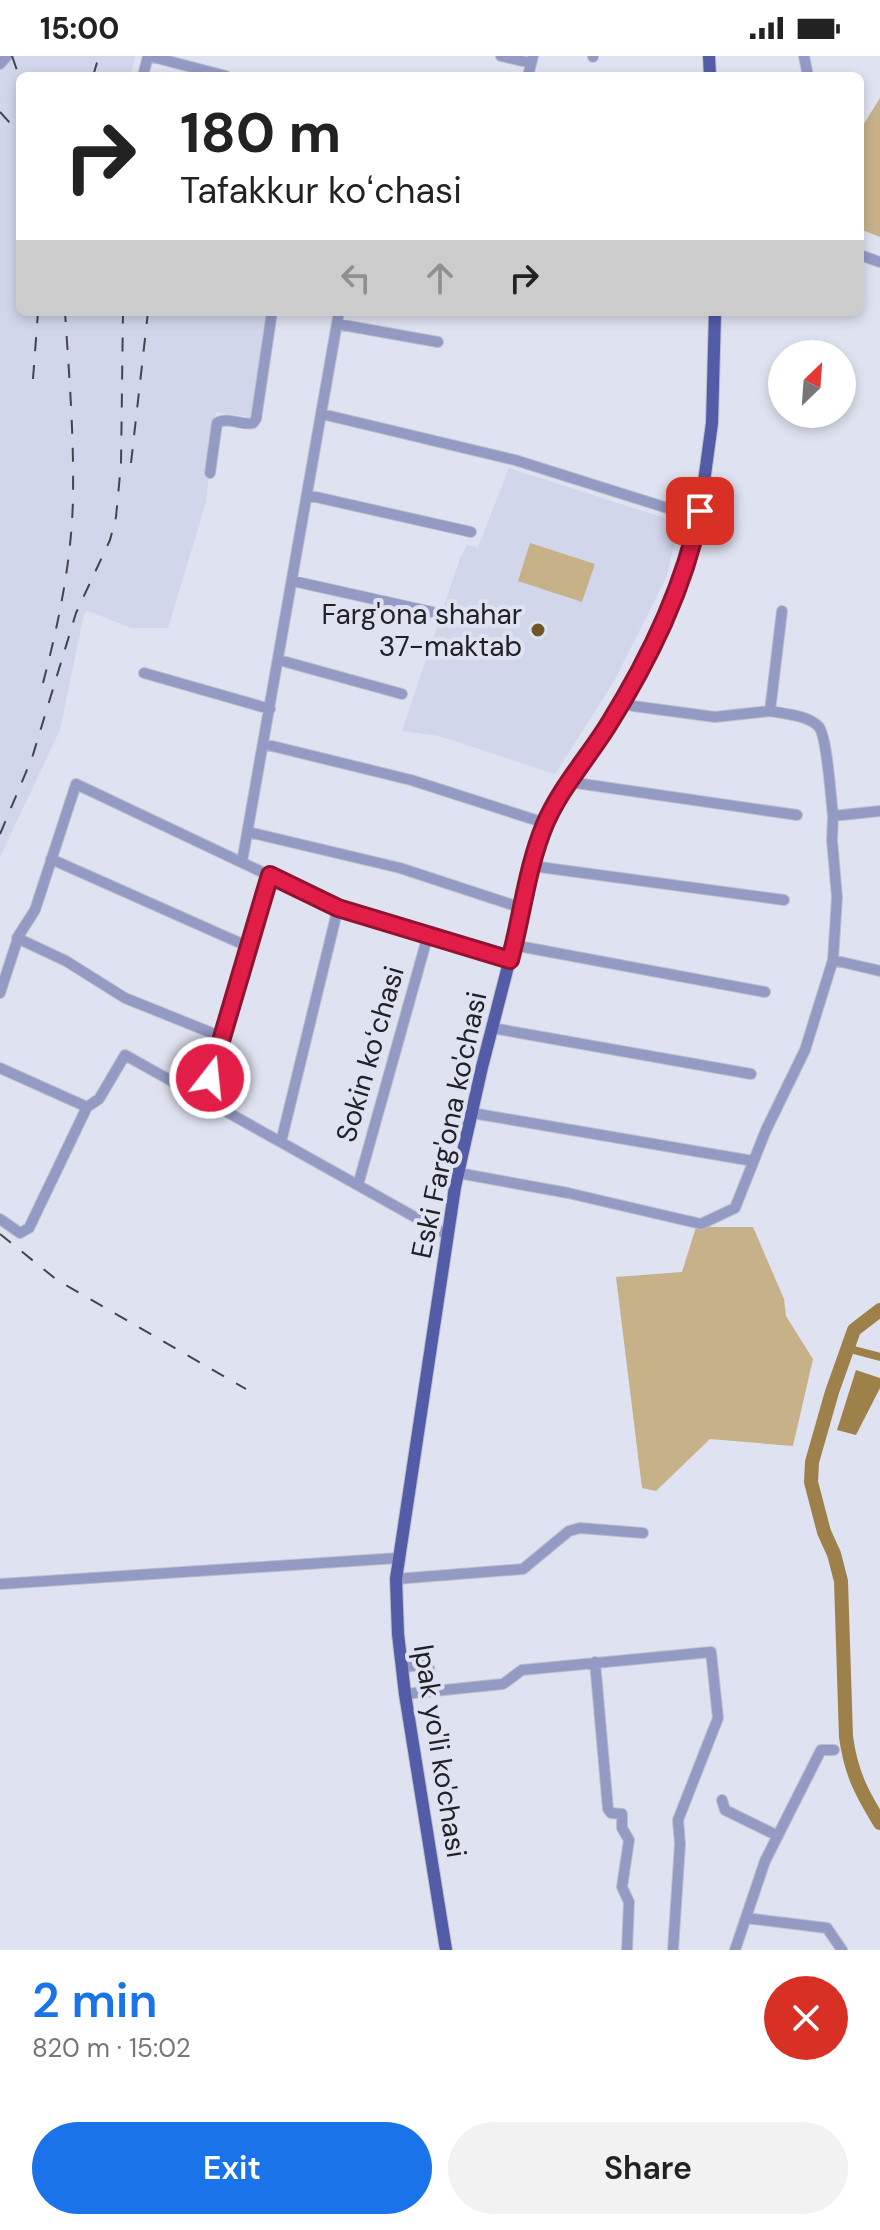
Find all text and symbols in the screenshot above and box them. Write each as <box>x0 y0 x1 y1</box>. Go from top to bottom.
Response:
text: 15:00 <box>40 9 119 48</box>
text: 180 m <box>180 96 341 169</box>
icon: right <box>48 104 152 208</box>
text: Tafakkur koʻchasi <box>180 167 462 214</box>
icon: left <box>334 256 378 300</box>
icon: ahead <box>418 256 462 300</box>
icon: right <box>502 256 546 300</box>
north arrow <box>768 340 856 428</box>
map controls <box>768 340 856 428</box>
pin <box>666 477 734 545</box>
icon: arrive <box>678 489 722 533</box>
place label: Farg'ona shahar 37-maktab <box>321 596 522 665</box>
marker: Farg'ona shahar 37-maktab <box>529 621 547 639</box>
street label: Sokin koʻchasi <box>327 962 413 1146</box>
street label: Eski Farg'ona ko'chasi <box>403 988 495 1262</box>
position arrow <box>168 1036 252 1120</box>
street label: Ipak yo'li ko'chasi <box>405 1642 475 1860</box>
text: 2 min <box>32 1969 158 2032</box>
button: close <box>764 1976 848 2060</box>
text: 820 m · 15:02 <box>32 2031 191 2065</box>
button: Exit <box>32 2122 432 2214</box>
button: Share <box>448 2122 848 2214</box>

